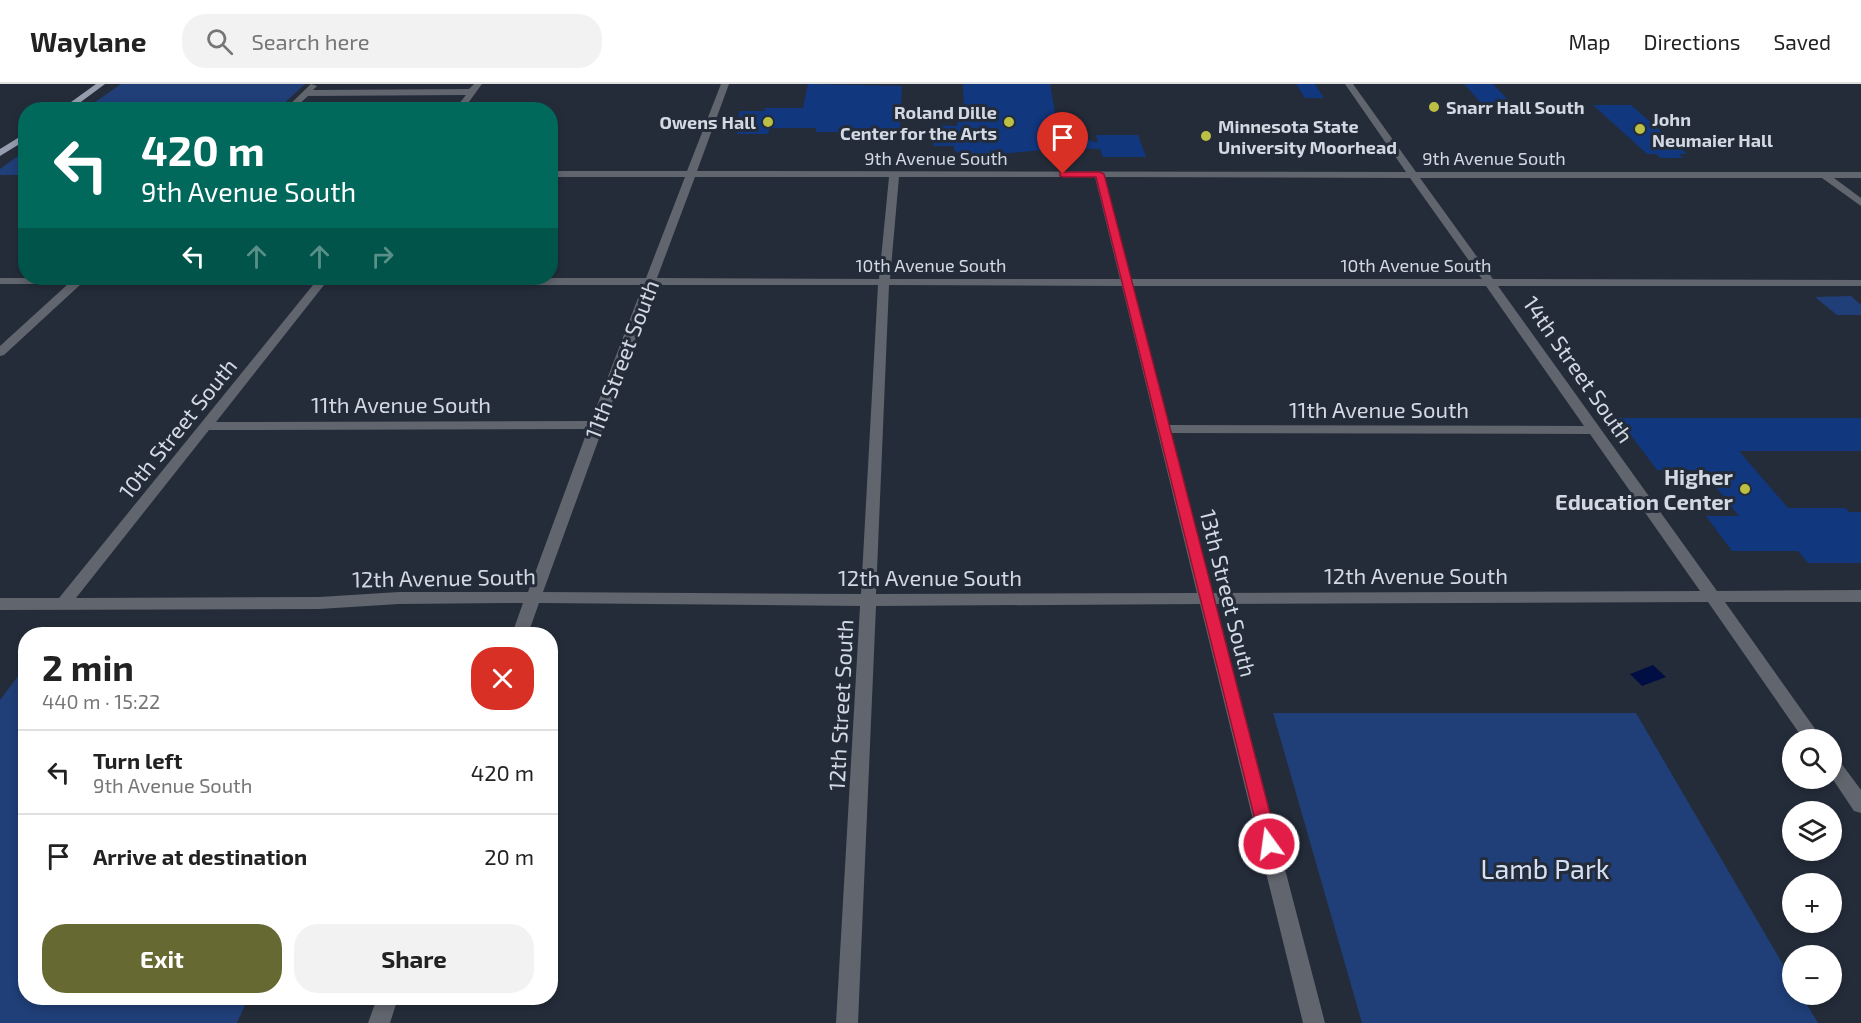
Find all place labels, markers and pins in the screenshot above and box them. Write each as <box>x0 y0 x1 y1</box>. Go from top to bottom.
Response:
place label: Snarr Hall South <box>1446 96 1585 118</box>
marker: Snarr Hall South <box>1427 100 1441 114</box>
place label: Roland Dille Center for the Arts <box>840 101 997 144</box>
place label: John Neumaier Hall <box>1652 108 1773 151</box>
place label: Owens Hall <box>659 111 756 133</box>
pin <box>1037 112 1088 174</box>
marker: Owens Hall <box>761 115 775 129</box>
marker: Roland Dille Center for the Arts <box>1002 115 1016 129</box>
place label: Minnesota State University Moorhead <box>1218 115 1397 158</box>
marker: John Neumaier Hall <box>1633 122 1647 136</box>
marker: Minnesota State University Moorhead <box>1199 129 1213 143</box>
place label: Higher Education Center <box>1555 463 1734 514</box>
marker: Higher Education Center <box>1738 482 1752 496</box>

